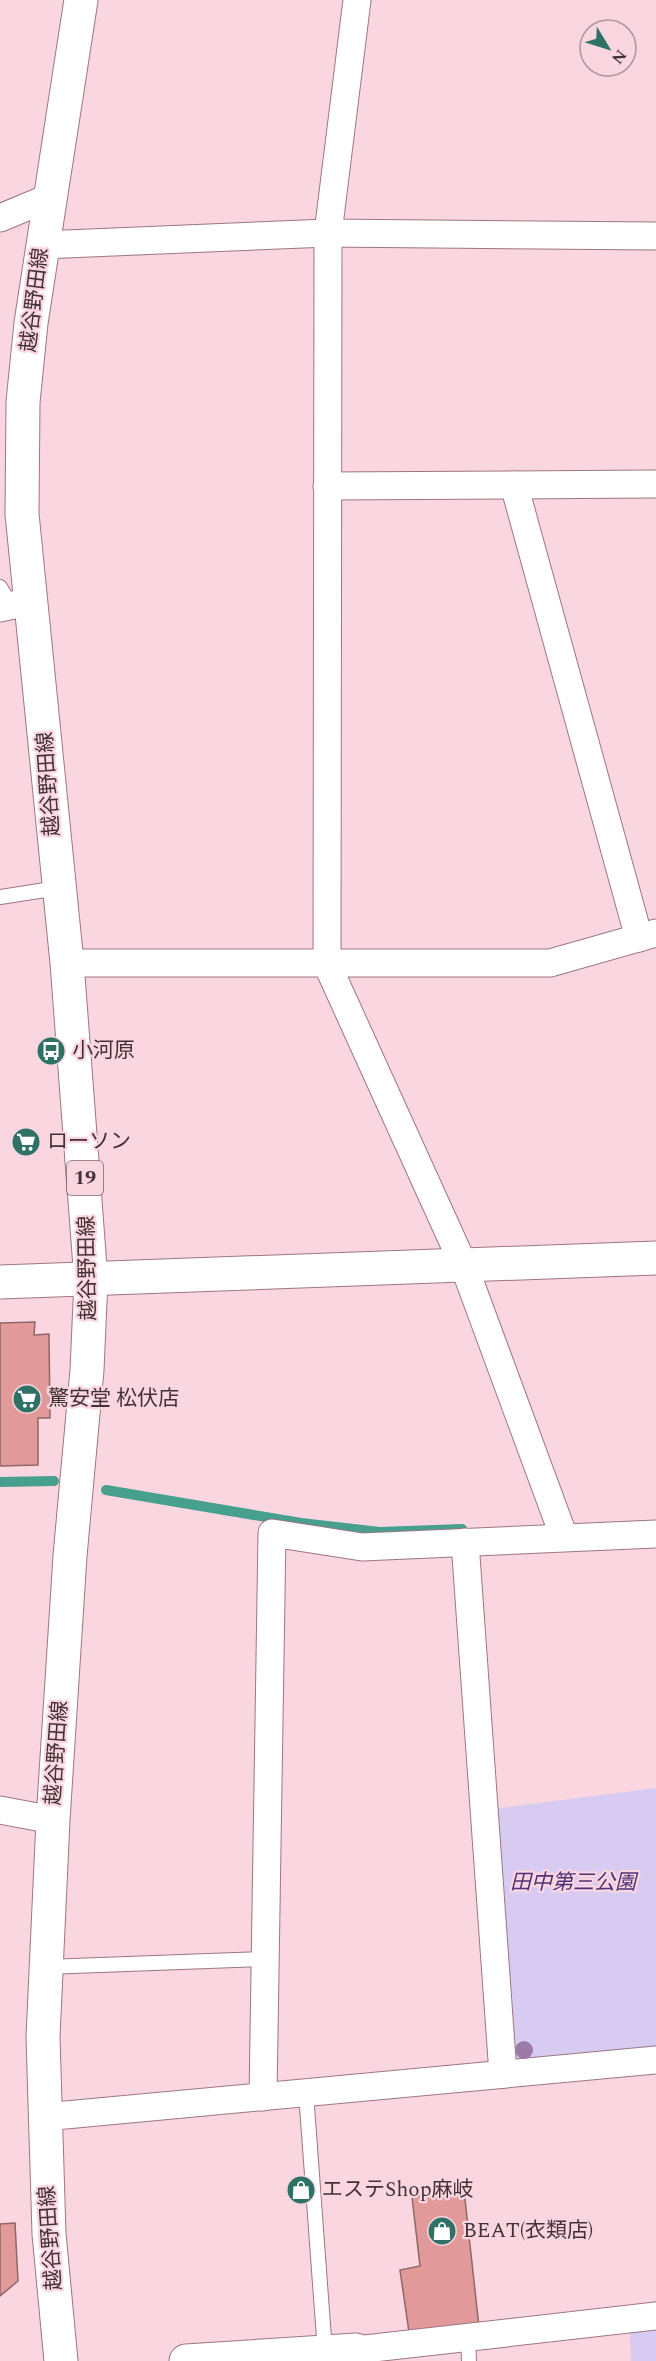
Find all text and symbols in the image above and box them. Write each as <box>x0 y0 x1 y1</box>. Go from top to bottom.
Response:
north arrow <box>578 18 638 78</box>
text: N <box>606 44 633 69</box>
street label: 越谷野田線 <box>13 246 57 354</box>
street label: 越谷野田線 <box>29 731 69 837</box>
bus stop icon: 小河原 <box>35 1035 67 1067</box>
place label: 小河原 <box>72 1035 135 1067</box>
supermarket icon: ローソン <box>10 1126 42 1158</box>
place label: ローソン <box>47 1126 131 1158</box>
road number: 19 <box>67 1161 103 1195</box>
street label: 越谷野田線 <box>71 1215 105 1321</box>
supermarket icon: 驚安堂 松伏店 <box>11 1383 43 1415</box>
place label: 驚安堂 松伏店 <box>48 1383 179 1415</box>
street label: 越谷野田線 <box>37 1700 77 1806</box>
park label: 田中第三公園 <box>510 1867 639 1899</box>
shop icon: エステShop麻岐 <box>285 2174 317 2206</box>
place label: エステShop麻岐 <box>322 2174 474 2206</box>
street label: 越谷野田線 <box>31 2185 71 2291</box>
shop icon: BEAT(衣類店) <box>426 2215 458 2247</box>
place label: BEAT(衣類店) <box>463 2215 593 2247</box>

